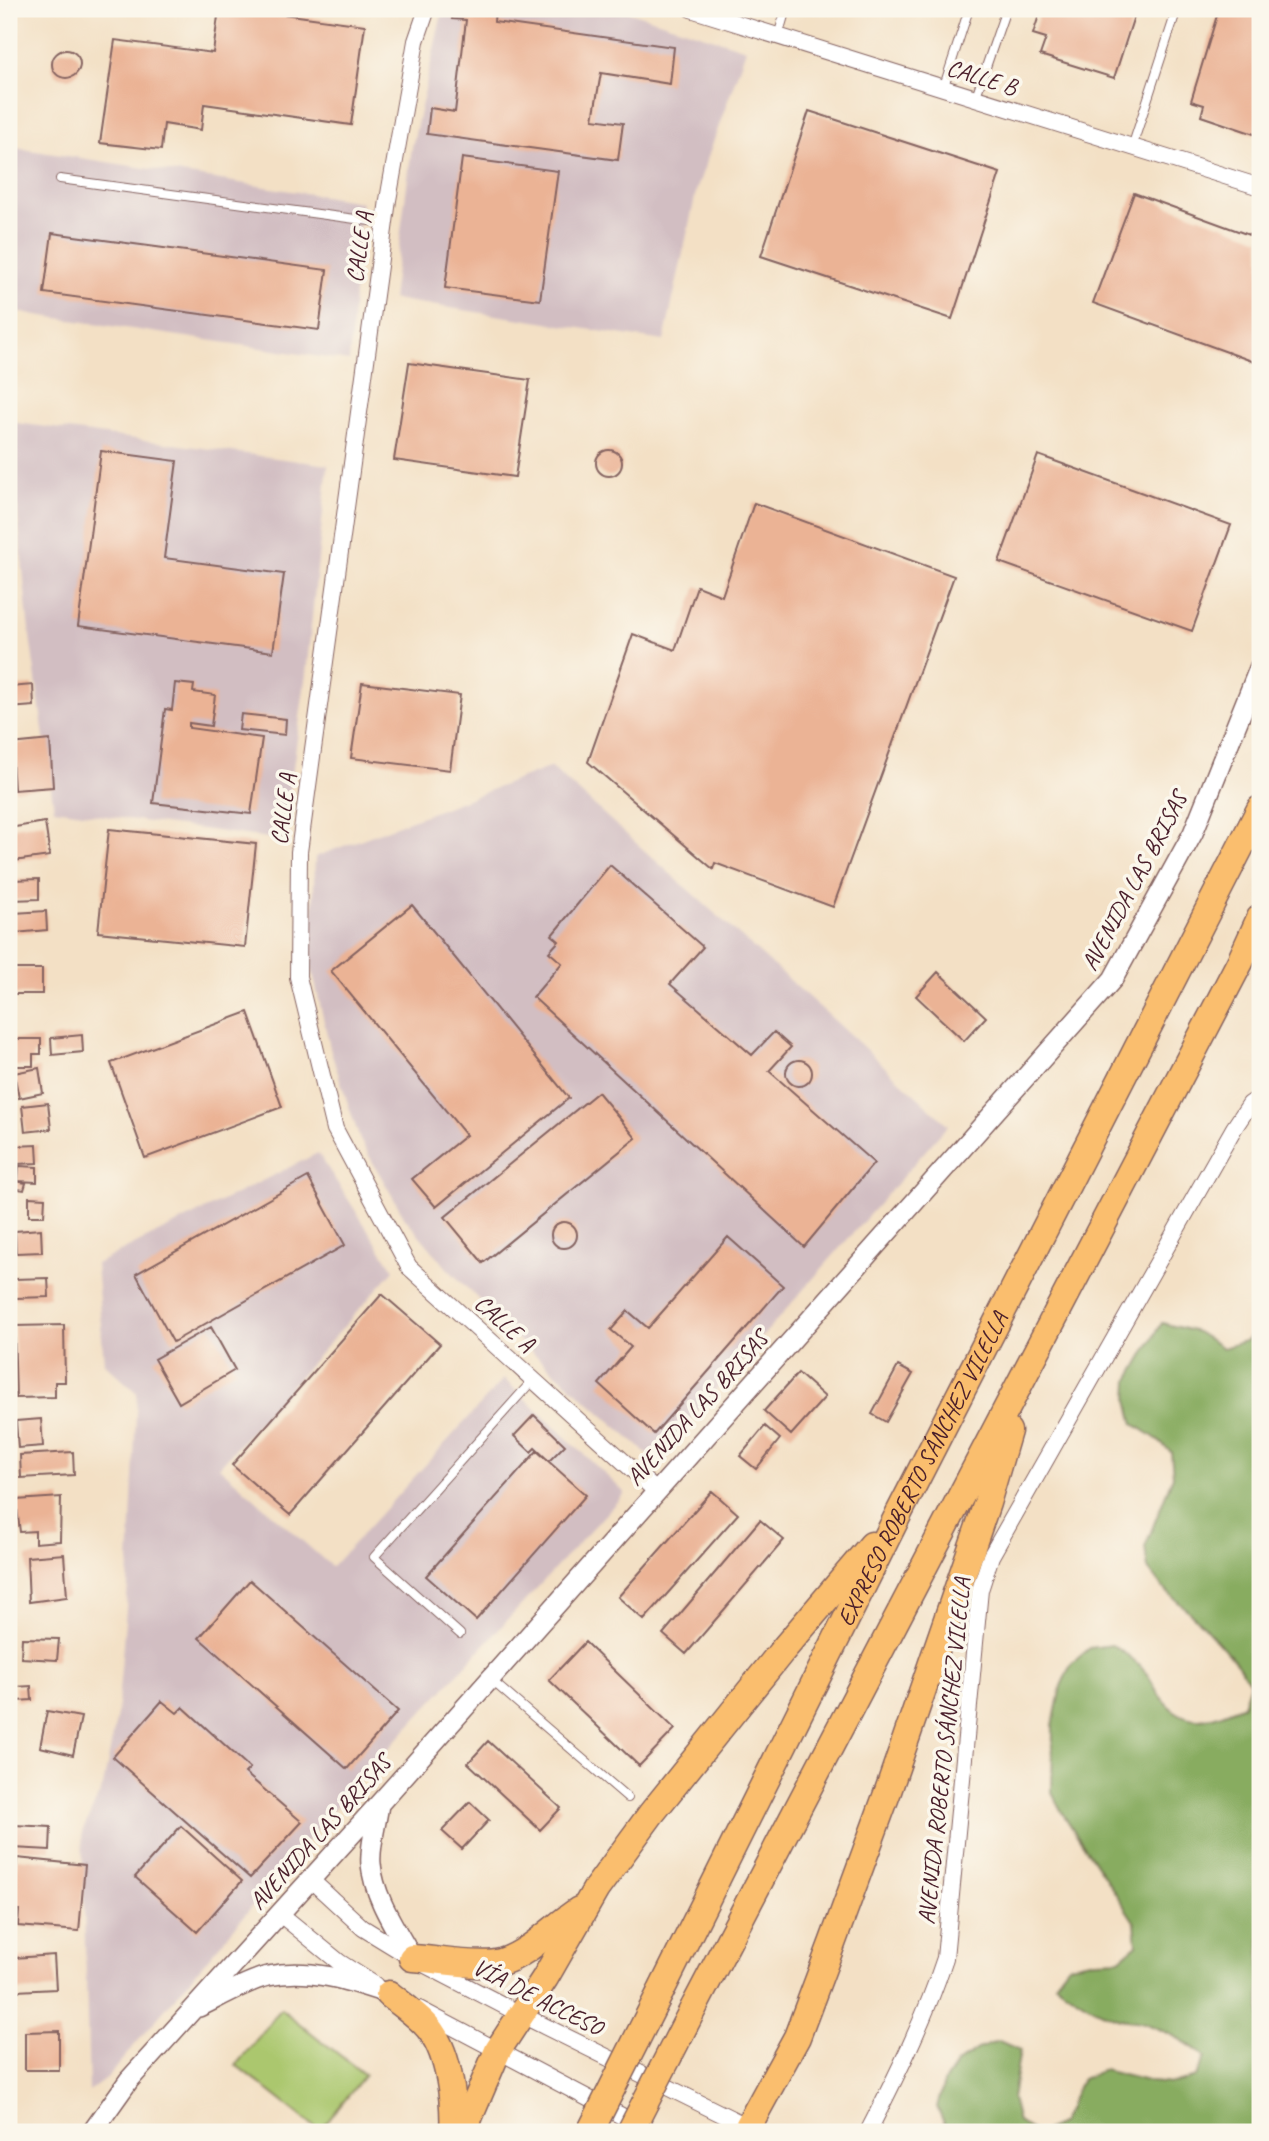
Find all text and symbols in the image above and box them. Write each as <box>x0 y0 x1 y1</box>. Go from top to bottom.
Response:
street label: CALLE B <box>943 52 1022 102</box>
street label: CALLE A <box>339 209 379 284</box>
street label: CALLE A <box>264 771 302 846</box>
street label: AVENIDA LAS BRISAS <box>1074 783 1195 976</box>
street label: CALLE A <box>468 1288 542 1359</box>
street label: EXPRESO ROBERTO SÁNCHEZ VILELLA <box>830 1306 1015 1631</box>
street label: AVENIDA LAS BRISAS <box>619 1322 777 1492</box>
street label: AVENIDA ROBERTO SÁNCHEZ VILELLA <box>911 1575 977 1926</box>
street label: AVENIDA LAS BRISAS <box>242 1746 400 1916</box>
street label: VÍA DE ACCESO <box>468 1951 610 2043</box>

